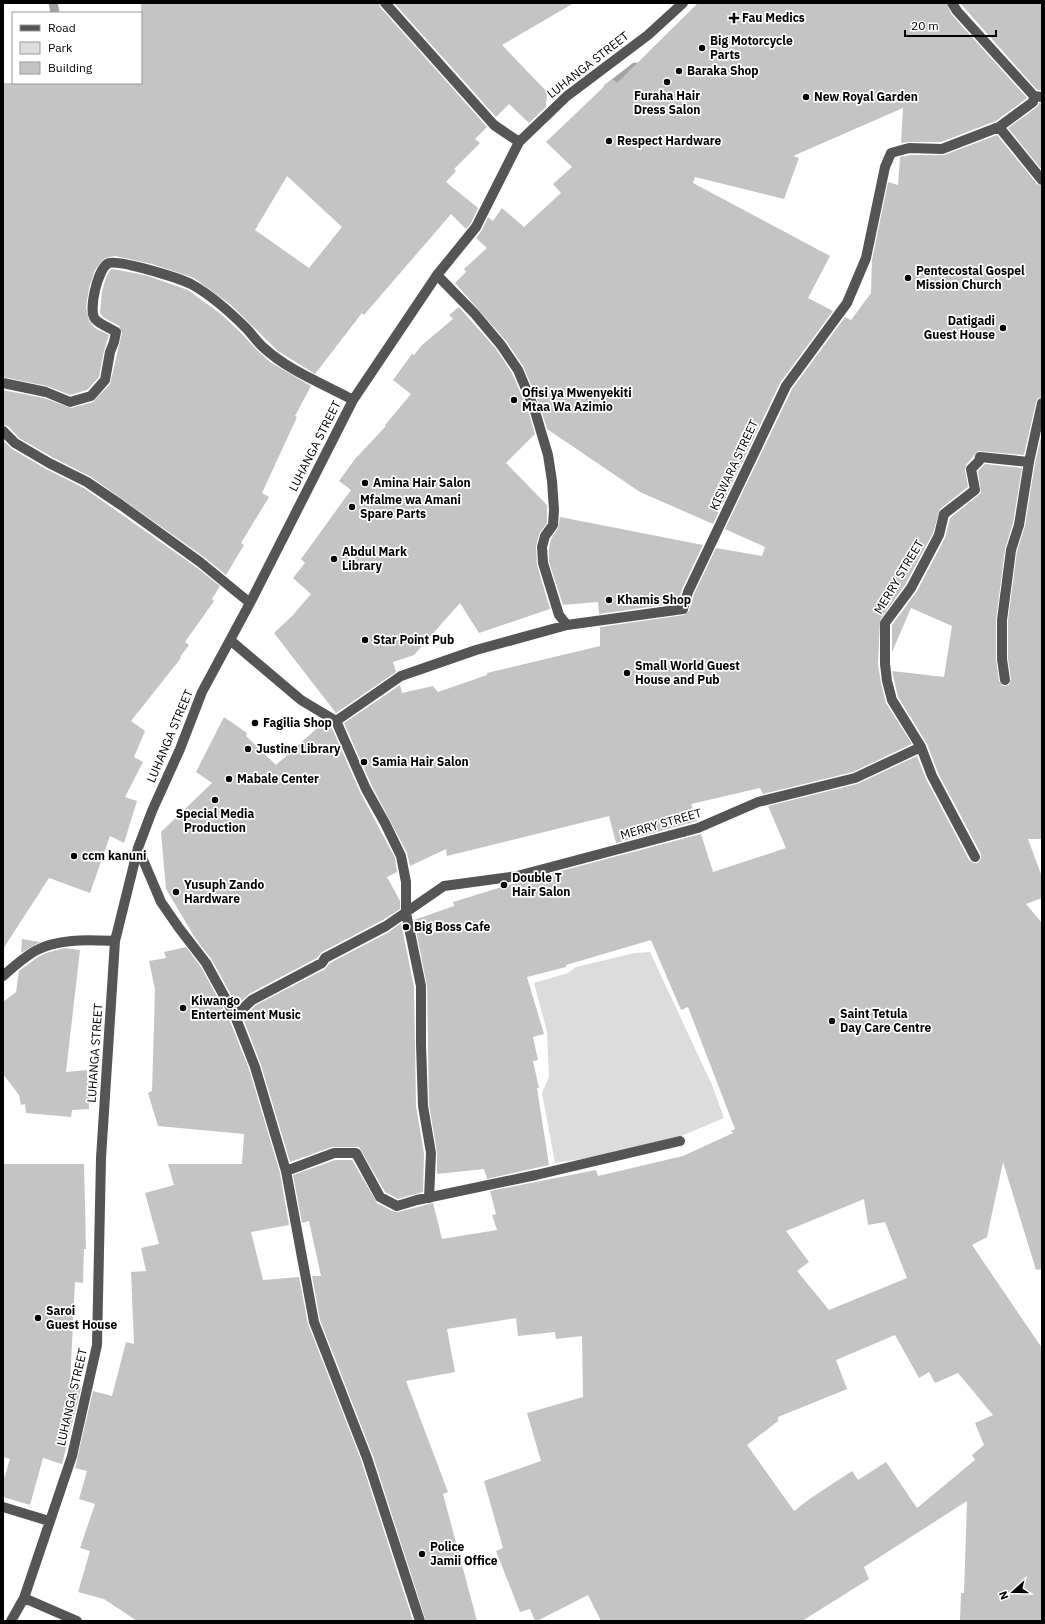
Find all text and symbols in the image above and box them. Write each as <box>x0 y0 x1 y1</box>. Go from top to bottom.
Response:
place label: Fau Medics <box>742 10 805 25</box>
legend <box>12 12 142 84</box>
scale bar <box>905 12 996 38</box>
marker: Fau Medics <box>729 13 739 23</box>
text: 20 m <box>911 18 939 33</box>
text: Road <box>48 20 76 35</box>
street label: LUHANGA STREET <box>544 28 632 101</box>
place label: Big Motorcycle Parts <box>710 33 793 62</box>
text: Park <box>48 40 73 55</box>
marker: Big Motorcycle Parts <box>697 43 707 53</box>
text: Building <box>48 60 93 75</box>
place label: Baraka Shop <box>687 63 759 78</box>
marker: Baraka Shop <box>674 66 684 76</box>
marker: Furaha Hair Dress Salon <box>662 77 672 87</box>
place label: Furaha Hair Dress Salon <box>634 88 700 117</box>
place label: New Royal Garden <box>814 89 918 104</box>
marker: New Royal Garden <box>801 92 811 102</box>
place label: Respect Hardware <box>617 133 722 148</box>
marker: Respect Hardware <box>604 136 614 146</box>
place label: Pentecostal Gospel Mission Church <box>916 263 1025 292</box>
marker: Pentecostal Gospel Mission Church <box>903 273 913 283</box>
place label: Datigadi Guest House <box>924 313 995 342</box>
marker: Datigadi Guest House <box>998 323 1008 333</box>
place label: Ofisi ya Mwenyekiti Mtaa Wa Azimio <box>522 385 632 414</box>
marker: Ofisi ya Mwenyekiti Mtaa Wa Azimio <box>509 395 519 405</box>
street label: LUHANGA STREET <box>285 398 344 494</box>
street label: KISWARA STREET <box>706 417 761 512</box>
place label: Amina Hair Salon <box>373 475 471 490</box>
marker: Amina Hair Salon <box>360 478 370 488</box>
place label: Mfalme wa Amani Spare Parts <box>360 492 461 521</box>
marker: Mfalme wa Amani Spare Parts <box>347 502 357 512</box>
street label: MERRY STREET <box>871 537 927 617</box>
place label: Abdul Mark Library <box>342 544 407 573</box>
marker: Abdul Mark Library <box>329 554 339 564</box>
place label: Khamis Shop <box>617 592 691 607</box>
marker: Khamis Shop <box>604 595 614 605</box>
place label: Star Point Pub <box>373 632 454 647</box>
marker: Star Point Pub <box>360 635 370 645</box>
place label: Small World Guest House and Pub <box>635 658 740 687</box>
marker: Small World Guest House and Pub <box>622 668 632 678</box>
street label: LUHANGA STREET <box>143 687 196 785</box>
place label: Fagilia Shop <box>263 715 332 730</box>
marker: Fagilia Shop <box>250 718 260 728</box>
place label: Justine Library <box>256 741 341 756</box>
marker: Justine Library <box>243 744 253 754</box>
place label: Samia Hair Salon <box>372 754 469 769</box>
marker: Samia Hair Salon <box>359 757 369 767</box>
place label: Mabale Center <box>237 771 319 786</box>
marker: Mabale Center <box>224 774 234 784</box>
marker: Special Media Production <box>210 795 220 805</box>
street label: MERRY STREET <box>618 805 703 842</box>
place label: Special Media Production <box>176 806 254 835</box>
place label: ccm kanuni <box>82 848 147 863</box>
marker: ccm kanuni <box>69 851 79 861</box>
place label: Double T Hair Salon <box>512 870 571 899</box>
place label: Yusuph Zando Hardware <box>184 877 265 906</box>
marker: Double T Hair Salon <box>499 880 509 890</box>
marker: Yusuph Zando Hardware <box>171 887 181 897</box>
place label: Big Boss Cafe <box>414 919 490 934</box>
marker: Big Boss Cafe <box>401 922 411 932</box>
place label: Kiwango Enterteiment Music <box>191 993 301 1022</box>
street label: LUHANGA STREET <box>84 1003 105 1103</box>
marker: Kiwango Enterteiment Music <box>178 1003 188 1013</box>
place label: Saint Tetula Day Care Centre <box>840 1006 931 1035</box>
marker: Saint Tetula Day Care Centre <box>827 1016 837 1026</box>
place label: Saroi Guest House <box>46 1303 118 1332</box>
marker: Saroi Guest House <box>33 1313 43 1323</box>
street label: LUHANGA STREET <box>53 1347 90 1447</box>
place label: Police Jamii Office <box>430 1539 498 1568</box>
marker: Police Jamii Office <box>417 1549 427 1559</box>
north arrow <box>993 1572 1033 1612</box>
text: N <box>996 1589 1012 1602</box>

